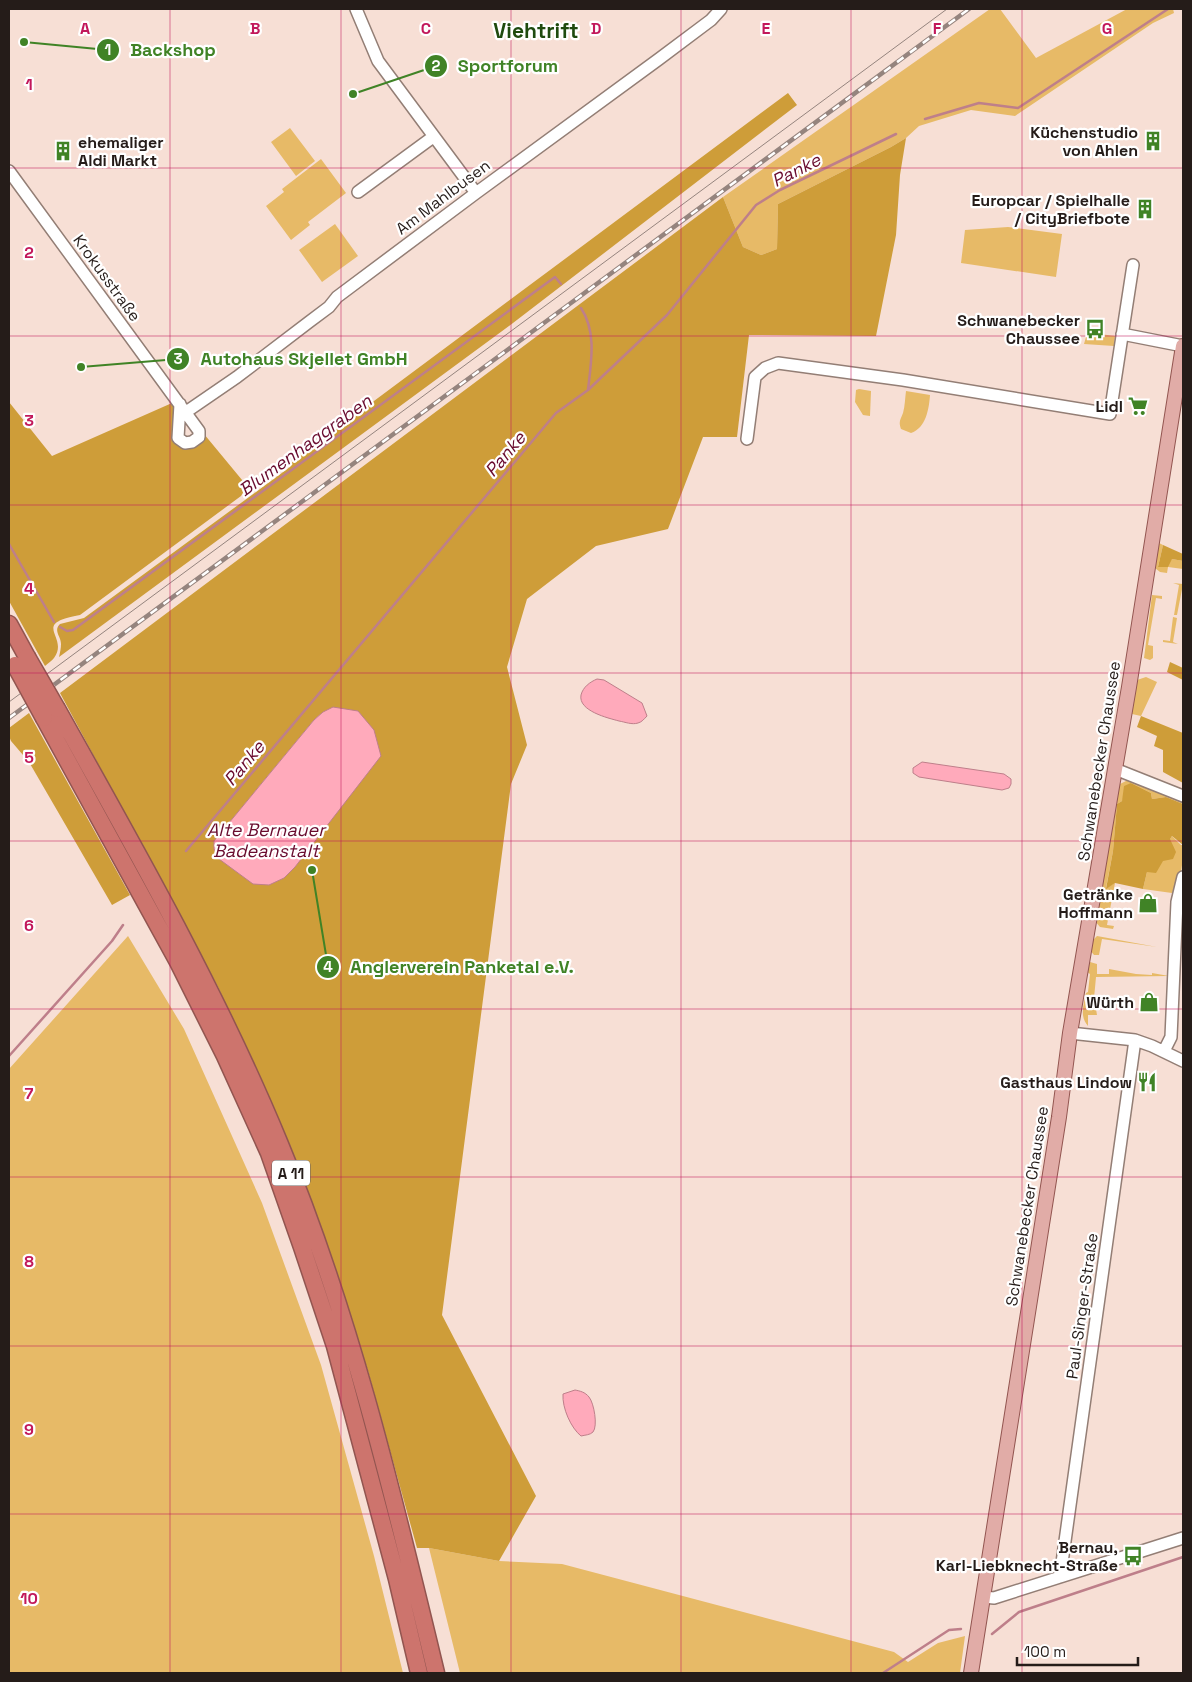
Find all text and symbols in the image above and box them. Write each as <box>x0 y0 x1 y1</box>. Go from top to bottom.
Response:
district label: Viehtrift <box>493 17 579 44</box>
text: A <box>80 18 90 39</box>
text: B <box>250 18 260 39</box>
text: C <box>421 18 431 39</box>
text: D <box>591 18 601 39</box>
text: E <box>762 18 771 39</box>
text: F <box>933 18 942 39</box>
text: G <box>1102 18 1112 39</box>
callout: Backshop <box>95 33 226 66</box>
text: Backshop <box>130 38 216 61</box>
text: 1 <box>105 40 111 59</box>
callout: Sportforum <box>423 49 568 82</box>
text: Sportforum <box>458 54 558 77</box>
text: 2 <box>432 56 441 75</box>
text: 1 <box>25 74 33 95</box>
place label: Küchenstudio von Ahlen <box>1030 122 1138 161</box>
building icon: Küchenstudio von Ahlen <box>1142 130 1164 152</box>
place label: ehemaliger Aldi Markt <box>78 132 164 171</box>
building icon: ehemaliger Aldi Markt <box>52 140 74 162</box>
water label: Panke <box>768 147 826 192</box>
street label: Am Mahlbusen <box>392 155 494 239</box>
place label: Europcar / Spielhalle / CityBriefbote <box>971 190 1130 229</box>
building icon: Europcar / Spielhalle / CityBriefbote <box>1134 198 1156 220</box>
street label: Krokusstraße <box>68 230 146 326</box>
text: 2 <box>24 242 34 263</box>
place label: Schwanebecker Chaussee <box>957 310 1080 349</box>
bus stop icon: Schwanebecker Chaussee <box>1084 318 1106 340</box>
callout: Autohaus Skjellet GmbH <box>165 342 417 375</box>
text: Autohaus Skjellet GmbH <box>200 347 408 370</box>
text: 3 <box>173 349 183 368</box>
water label: Blumenhaggraben <box>234 388 377 501</box>
supermarket icon: Lidl <box>1127 395 1149 417</box>
place label: Lidl <box>1096 396 1123 417</box>
text: 3 <box>24 410 34 431</box>
water label: Panke <box>480 426 531 481</box>
text: 4 <box>24 578 34 599</box>
street label: Schwanebecker Chaussee <box>1073 660 1125 862</box>
water label: Panke <box>219 735 270 790</box>
text: 5 <box>24 747 34 768</box>
water label: Alte Bernauer Badeanstalt <box>207 818 327 862</box>
place label: Getränke Hoffmann <box>1058 884 1133 923</box>
shop icon: Getränke Hoffmann <box>1137 892 1159 914</box>
text: 6 <box>24 915 34 936</box>
callout: Anglerverein Panketal e.V. <box>315 951 584 984</box>
text: Anglerverein Panketal e.V. <box>350 955 574 978</box>
text: 4 <box>323 957 333 976</box>
shop icon: Würth <box>1138 991 1160 1013</box>
place label: Würth <box>1086 992 1134 1013</box>
restaurant icon: Gasthaus Lindow <box>1136 1071 1158 1093</box>
place label: Gasthaus Lindow <box>1000 1072 1132 1093</box>
text: 7 <box>25 1083 34 1104</box>
street label: Schwanebecker Chaussee <box>1001 1105 1053 1307</box>
road number: A 11 <box>272 1160 310 1186</box>
street label: Paul-Singer-Straße <box>1061 1232 1103 1380</box>
text: 8 <box>24 1251 34 1272</box>
text: 9 <box>24 1419 34 1440</box>
place label: Bernau, Karl-Liebknecht-Straße <box>936 1537 1118 1576</box>
bus stop icon: Bernau, Karl-Liebknecht-Straße <box>1122 1545 1144 1567</box>
text: 10 <box>20 1588 38 1609</box>
scale bar <box>1017 1634 1138 1666</box>
text: 100 m <box>1024 1642 1066 1661</box>

